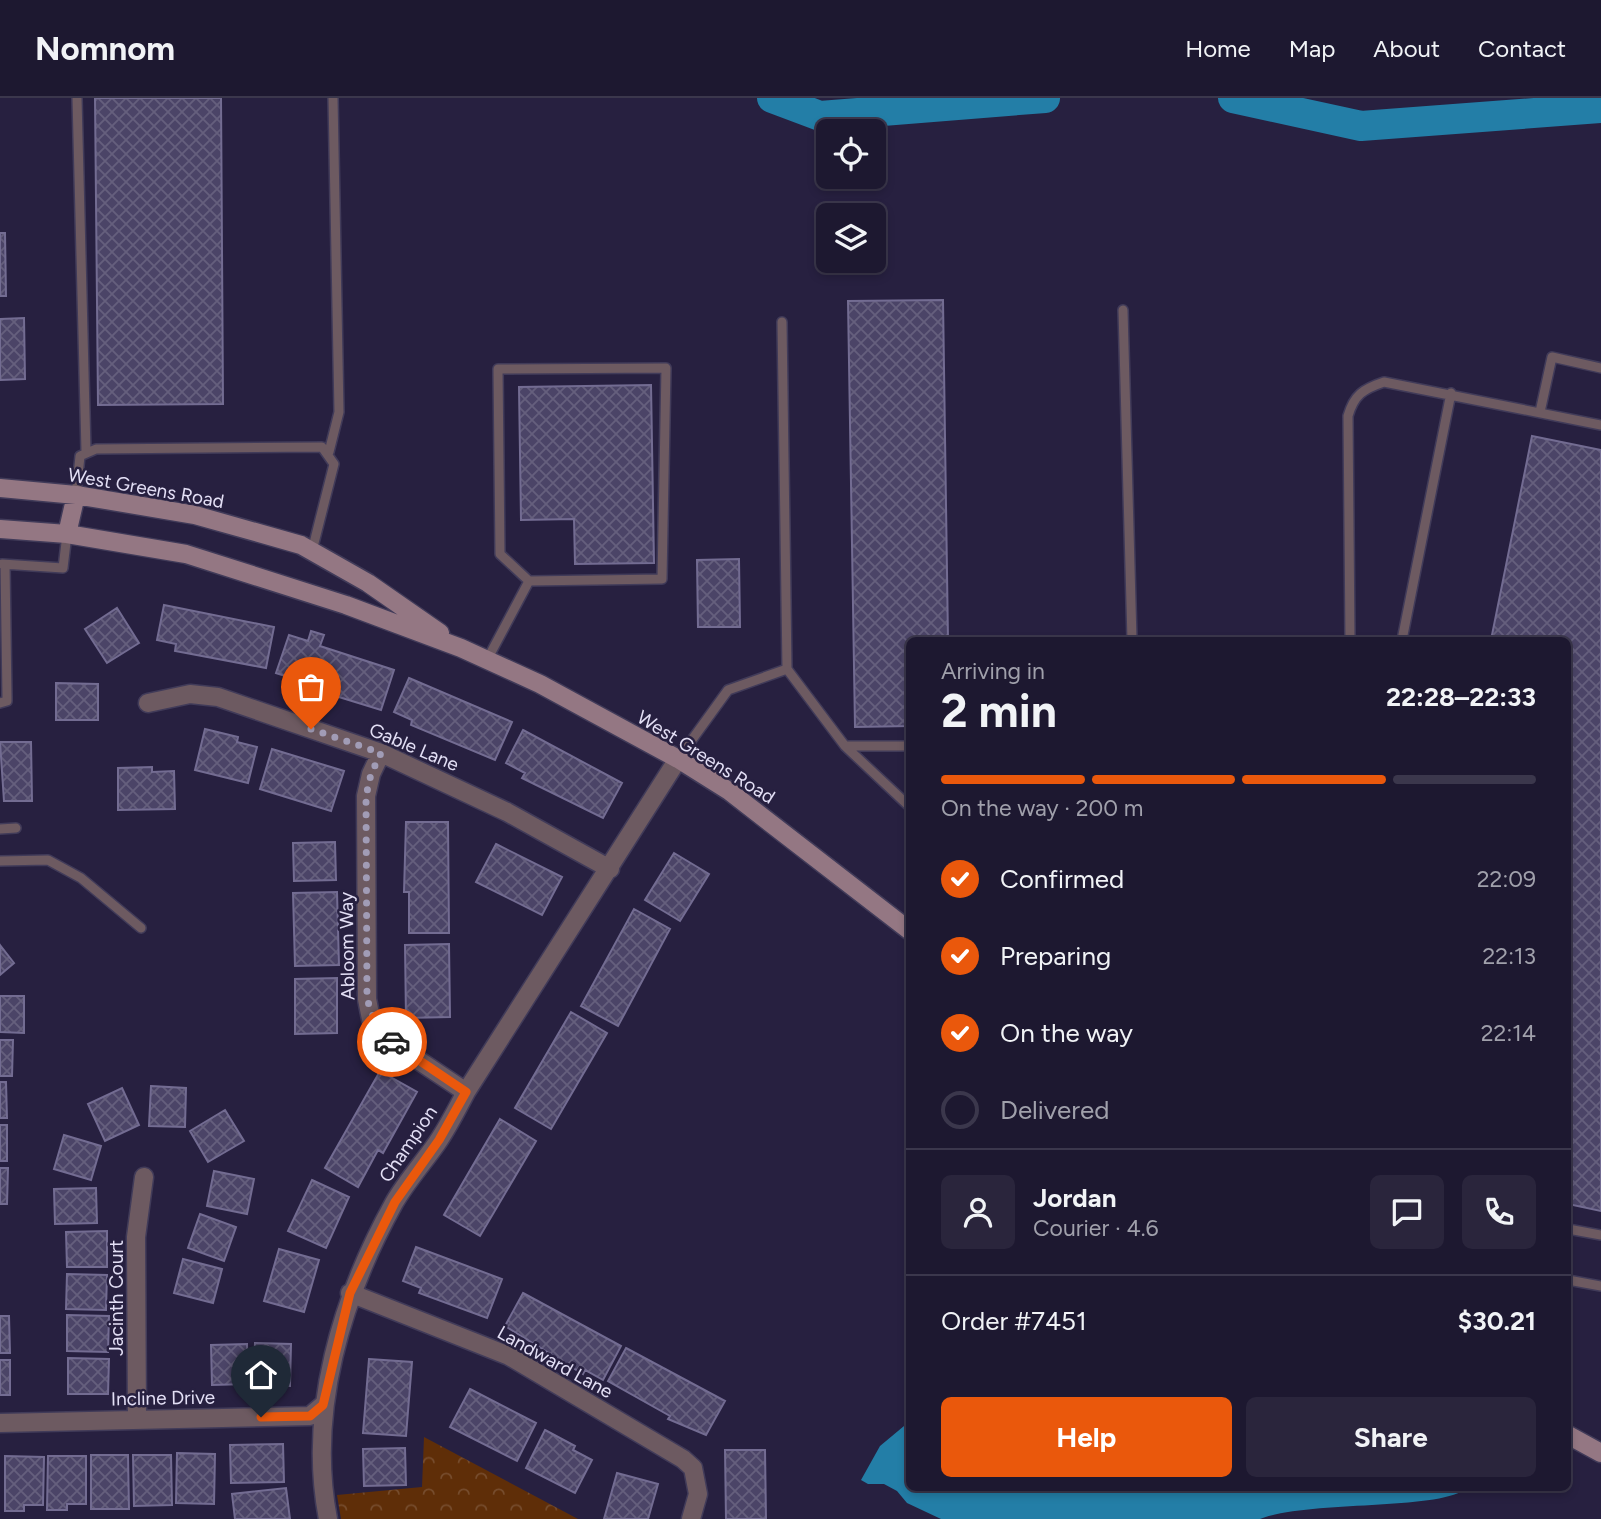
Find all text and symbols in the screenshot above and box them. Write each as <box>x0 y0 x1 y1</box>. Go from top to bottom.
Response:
text: Nomnom <box>35 29 175 68</box>
text: Home <box>1185 34 1251 63</box>
text: Map <box>1289 34 1335 63</box>
text: About <box>1373 34 1440 63</box>
text: Contact <box>1478 34 1566 63</box>
map controls <box>816 119 886 273</box>
button: locate <box>816 119 886 189</box>
button: layers <box>816 203 886 273</box>
street label: West Greens Road <box>66 463 226 513</box>
pin <box>281 657 341 729</box>
text: Arriving in <box>941 657 1045 685</box>
icon: bag <box>292 668 330 706</box>
text: 22:28–22:33 <box>1386 681 1536 713</box>
text: 2 min <box>941 683 1057 739</box>
street label: West Greens Road <box>633 705 779 809</box>
street label: Gable Lane <box>366 718 462 776</box>
text: On the way · 200 m <box>941 794 1143 822</box>
icon: check <box>941 860 979 898</box>
text: Confirmed <box>1000 863 1124 895</box>
text: 22:09 <box>1477 865 1536 893</box>
street label: Abloom Way <box>335 892 359 1000</box>
icon: check <box>941 937 979 975</box>
text: Preparing <box>1000 940 1111 972</box>
text: 22:13 <box>1482 942 1536 970</box>
courier <box>357 1007 427 1077</box>
icon: check <box>941 1014 979 1052</box>
text: On the way <box>1000 1017 1133 1049</box>
text: 22:14 <box>1481 1019 1536 1047</box>
icon: car <box>373 1023 411 1061</box>
text: Delivered <box>1000 1094 1109 1126</box>
street label: Champion <box>374 1101 442 1187</box>
button: person <box>941 1175 1015 1249</box>
button: chat <box>1370 1175 1444 1249</box>
button: phone <box>1462 1175 1536 1249</box>
text: Jordan <box>1033 1182 1116 1214</box>
text: Courier · 4.6 <box>1033 1214 1159 1242</box>
street label: Jacinth Court <box>105 1240 128 1356</box>
text: Order #7451 <box>941 1305 1087 1337</box>
text: $30.21 <box>1458 1305 1536 1337</box>
street label: Landward Lane <box>493 1321 617 1403</box>
pin <box>231 1345 291 1417</box>
icon: home <box>242 1356 280 1394</box>
street label: Incline Drive <box>111 1386 215 1410</box>
button: Help <box>941 1397 1232 1477</box>
button: Share <box>1246 1397 1536 1477</box>

